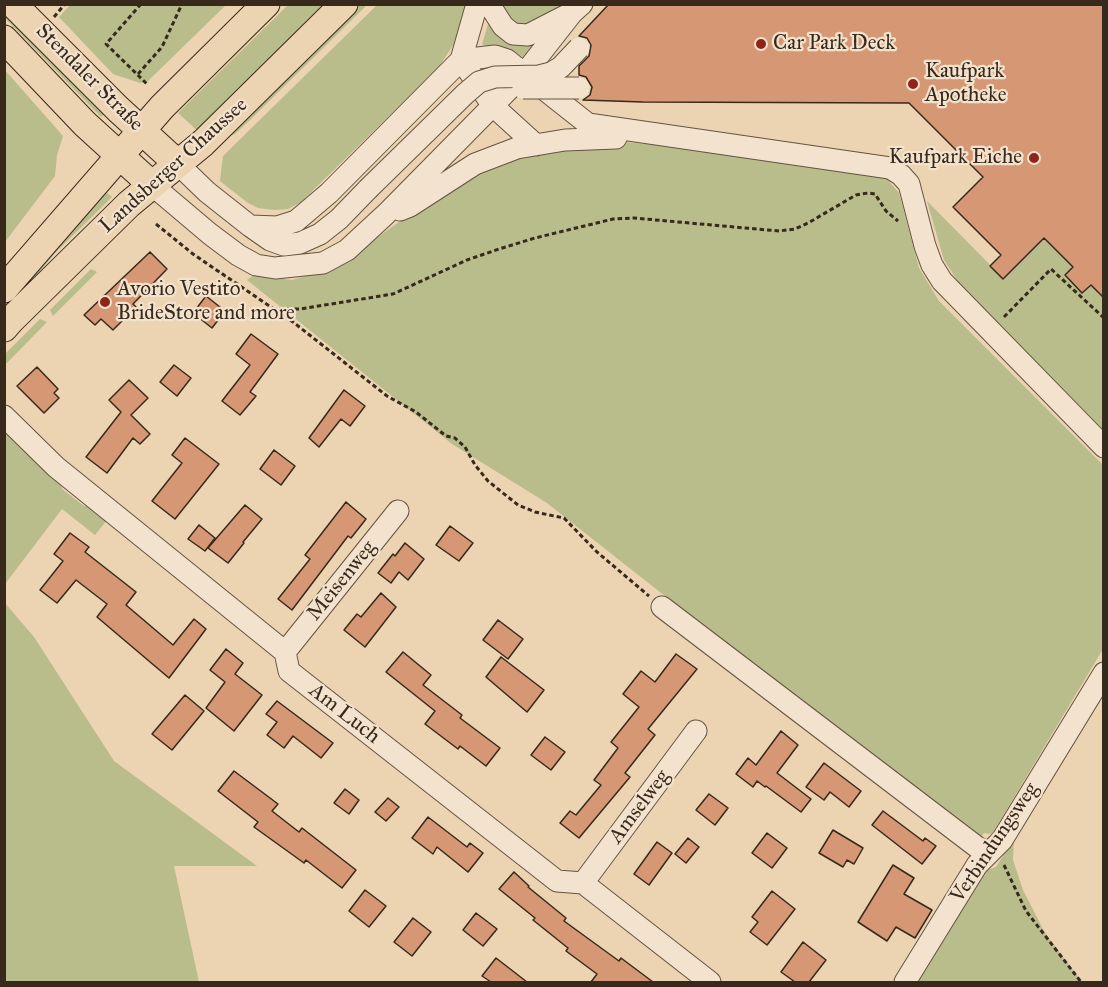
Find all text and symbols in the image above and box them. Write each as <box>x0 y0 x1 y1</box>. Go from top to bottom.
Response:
street label: Stendaler Straße <box>30 19 148 137</box>
place label: Car Park Deck <box>773 31 895 57</box>
marker: Car Park Deck <box>754 37 768 51</box>
place label: Kaufpark Apotheke <box>925 59 1006 109</box>
marker: Kaufpark Apotheke <box>906 77 920 91</box>
street label: Landsberger Chaussee <box>95 93 253 239</box>
place label: Kaufpark Eiche <box>889 145 1022 171</box>
marker: Kaufpark Eiche <box>1027 151 1041 165</box>
place label: Avorio Vestito BrideStore and more <box>117 277 295 327</box>
marker: Avorio Vestito BrideStore and more <box>98 295 112 309</box>
street label: Meisenweg <box>302 536 382 626</box>
street label: Am Luch <box>303 678 385 750</box>
street label: Amselweg <box>604 765 676 849</box>
street label: Verbindungsweg <box>946 778 1044 908</box>

